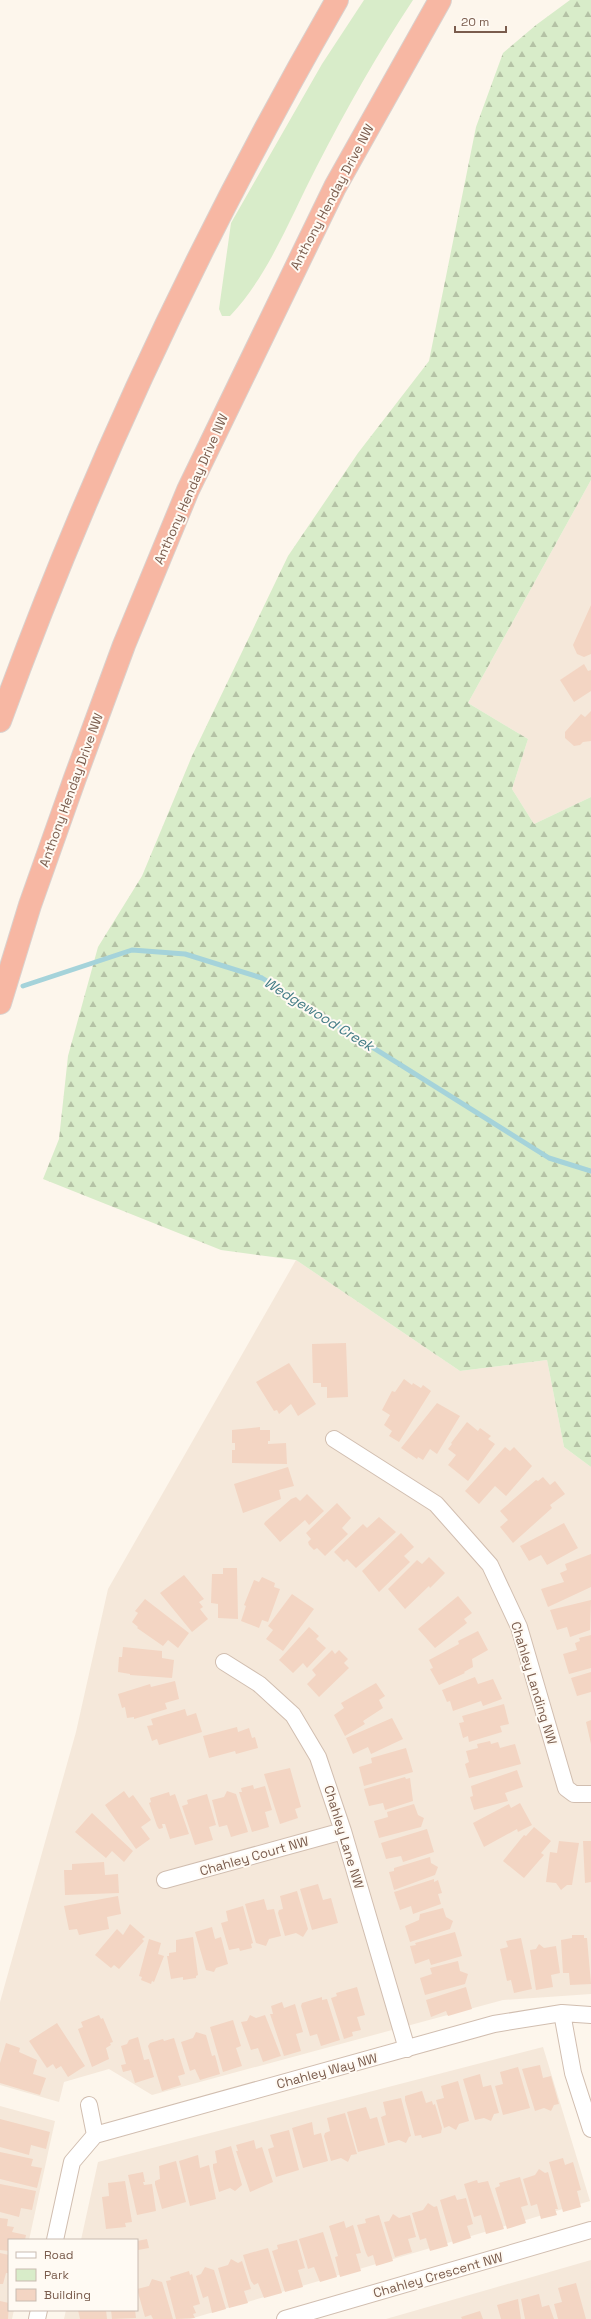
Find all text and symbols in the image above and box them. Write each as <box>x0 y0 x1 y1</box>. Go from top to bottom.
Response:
scale bar <box>455 8 506 34</box>
text: 20 m <box>461 14 489 30</box>
street label: Anthony Henday Drive NW <box>286 121 378 273</box>
street label: Anthony Henday Drive NW <box>150 411 232 567</box>
street label: Anthony Henday Drive NW <box>35 711 107 869</box>
water label: Wedgewood Creek <box>261 973 378 1056</box>
street label: Chahley Landing NW <box>507 1619 561 1747</box>
street label: Chahley Lane NW <box>320 1783 368 1891</box>
street label: Chahley Court NW <box>198 1832 310 1880</box>
street label: Chahley Way NW <box>275 2049 379 2093</box>
legend <box>8 2239 138 2311</box>
text: Road <box>44 2247 73 2263</box>
street label: Chahley Crescent NW <box>371 2248 505 2302</box>
text: Park <box>44 2267 69 2283</box>
text: Building <box>44 2287 91 2303</box>

